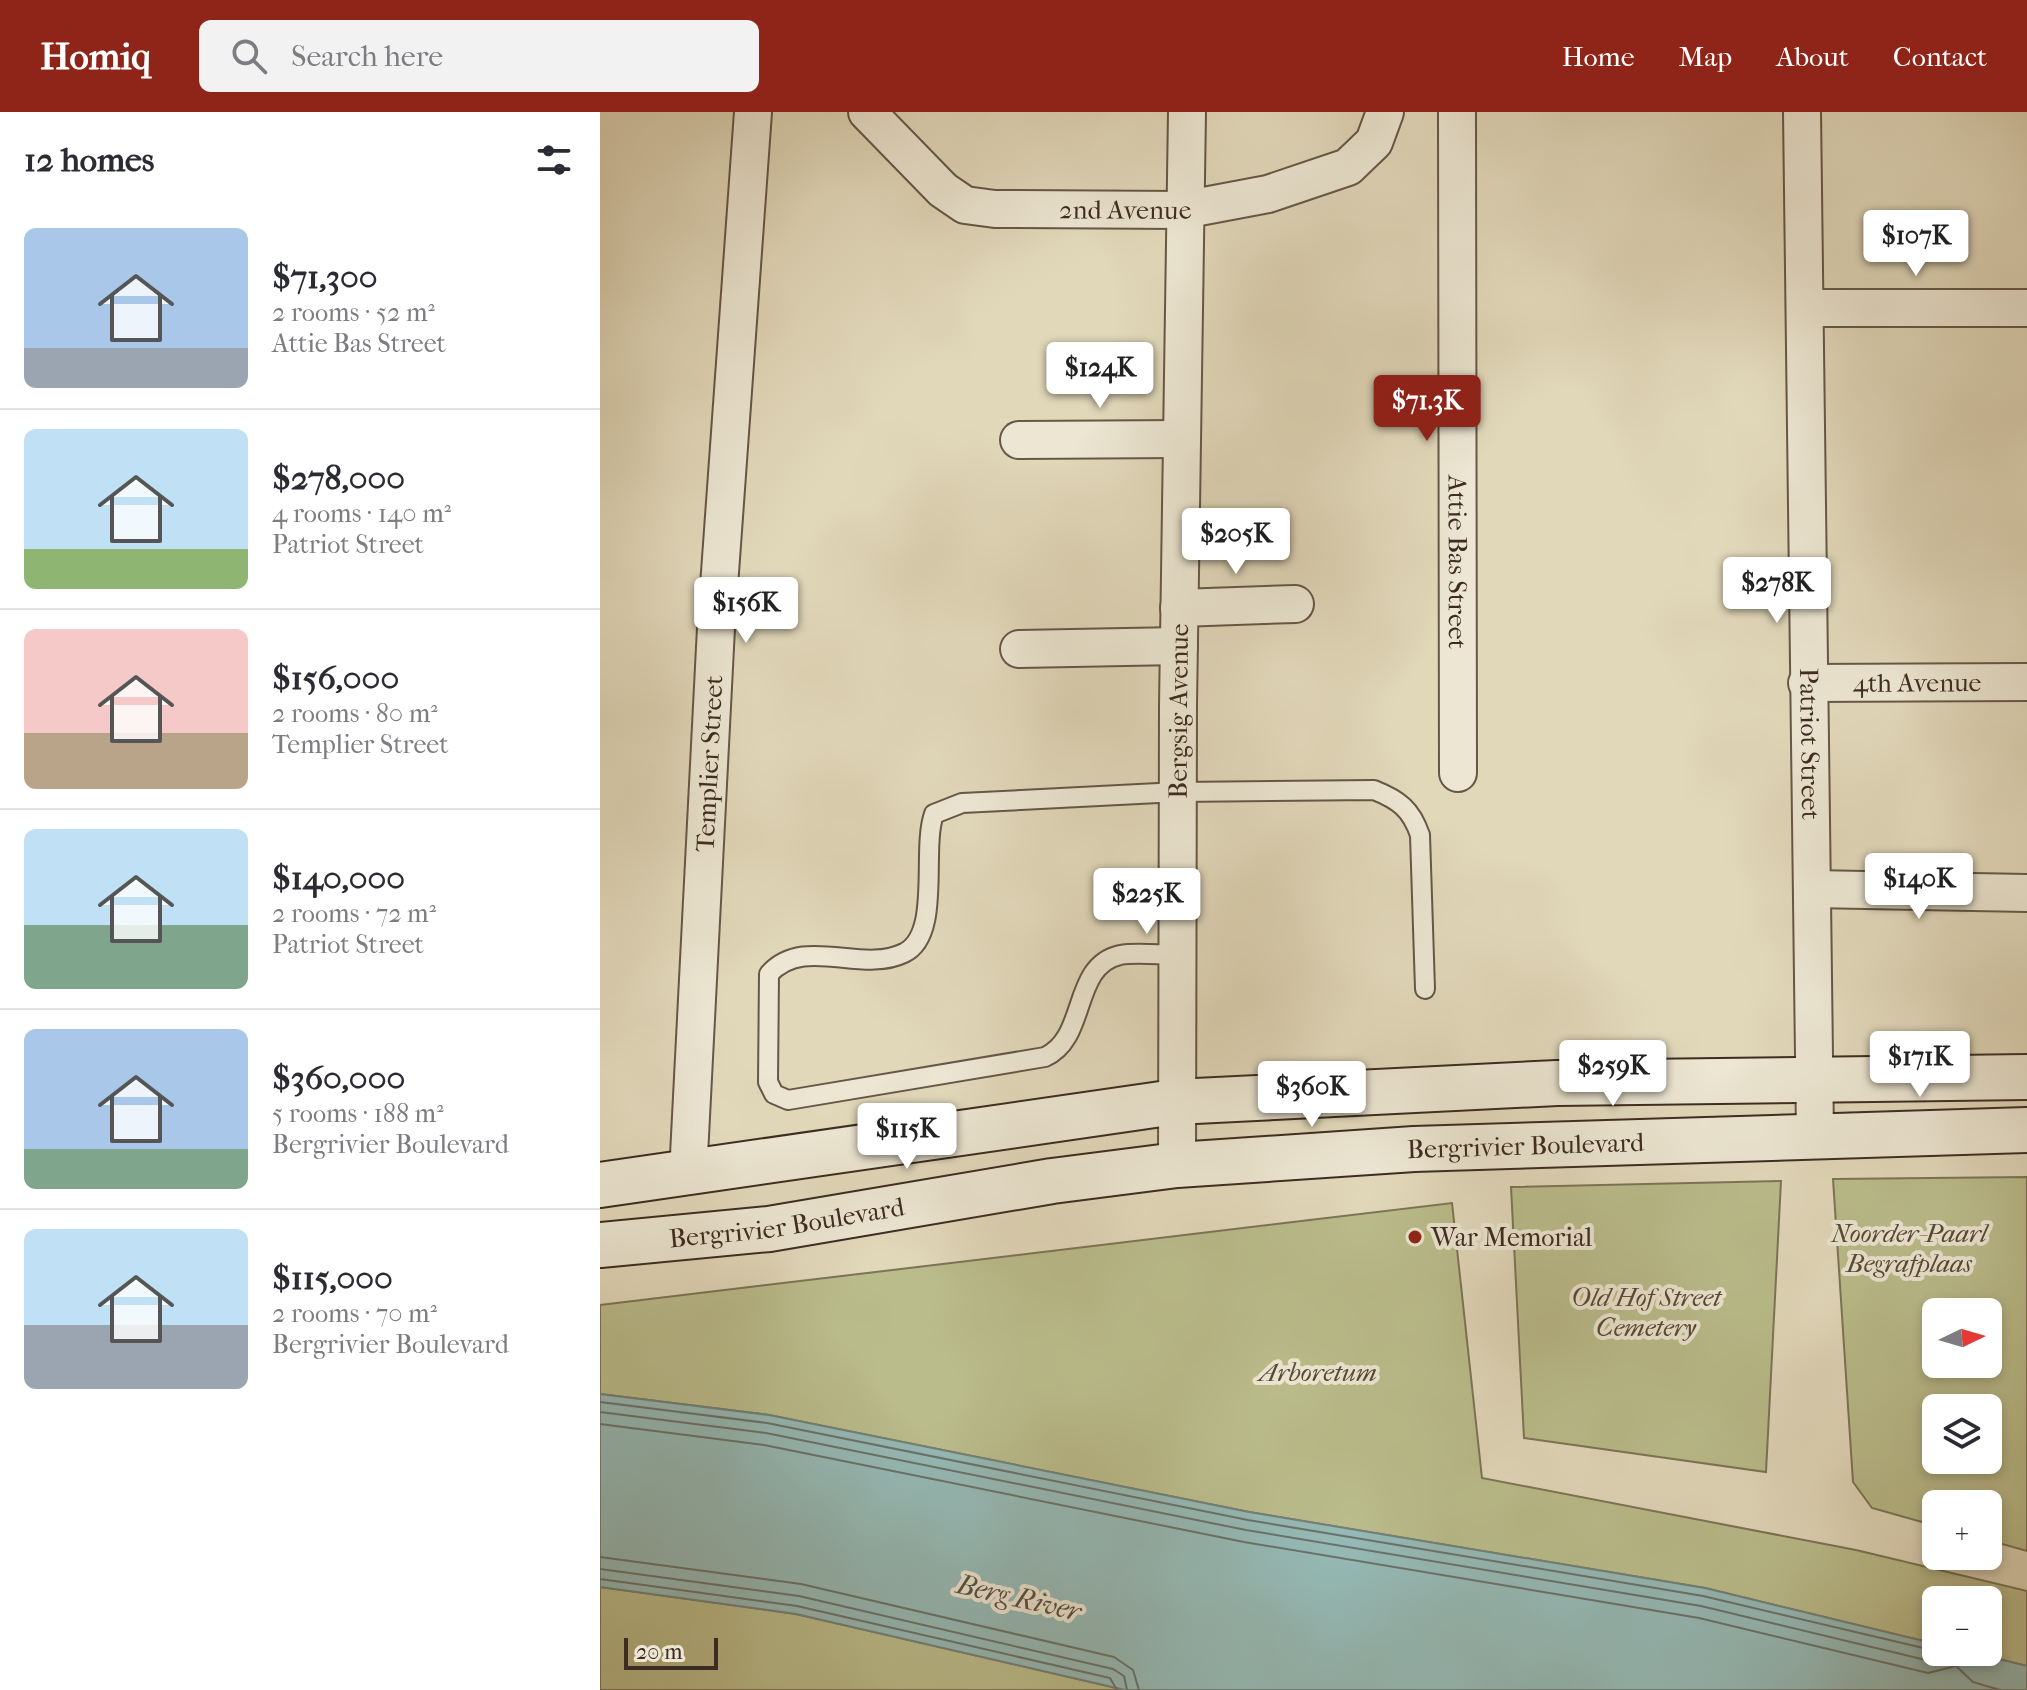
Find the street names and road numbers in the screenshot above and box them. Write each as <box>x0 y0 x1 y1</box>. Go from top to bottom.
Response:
street label: 2nd Avenue <box>1059 194 1194 227</box>
street label: Attie Bas Street <box>1442 474 1473 650</box>
street label: Bergsig Avenue <box>1163 623 1195 799</box>
street label: 4th Avenue <box>1853 667 1982 699</box>
street label: Patriot Street <box>1793 668 1826 821</box>
street label: Templier Street <box>690 674 730 853</box>
street label: Bergrivier Boulevard <box>1407 1127 1645 1165</box>
street label: Bergrivier Boulevard <box>668 1191 907 1254</box>

